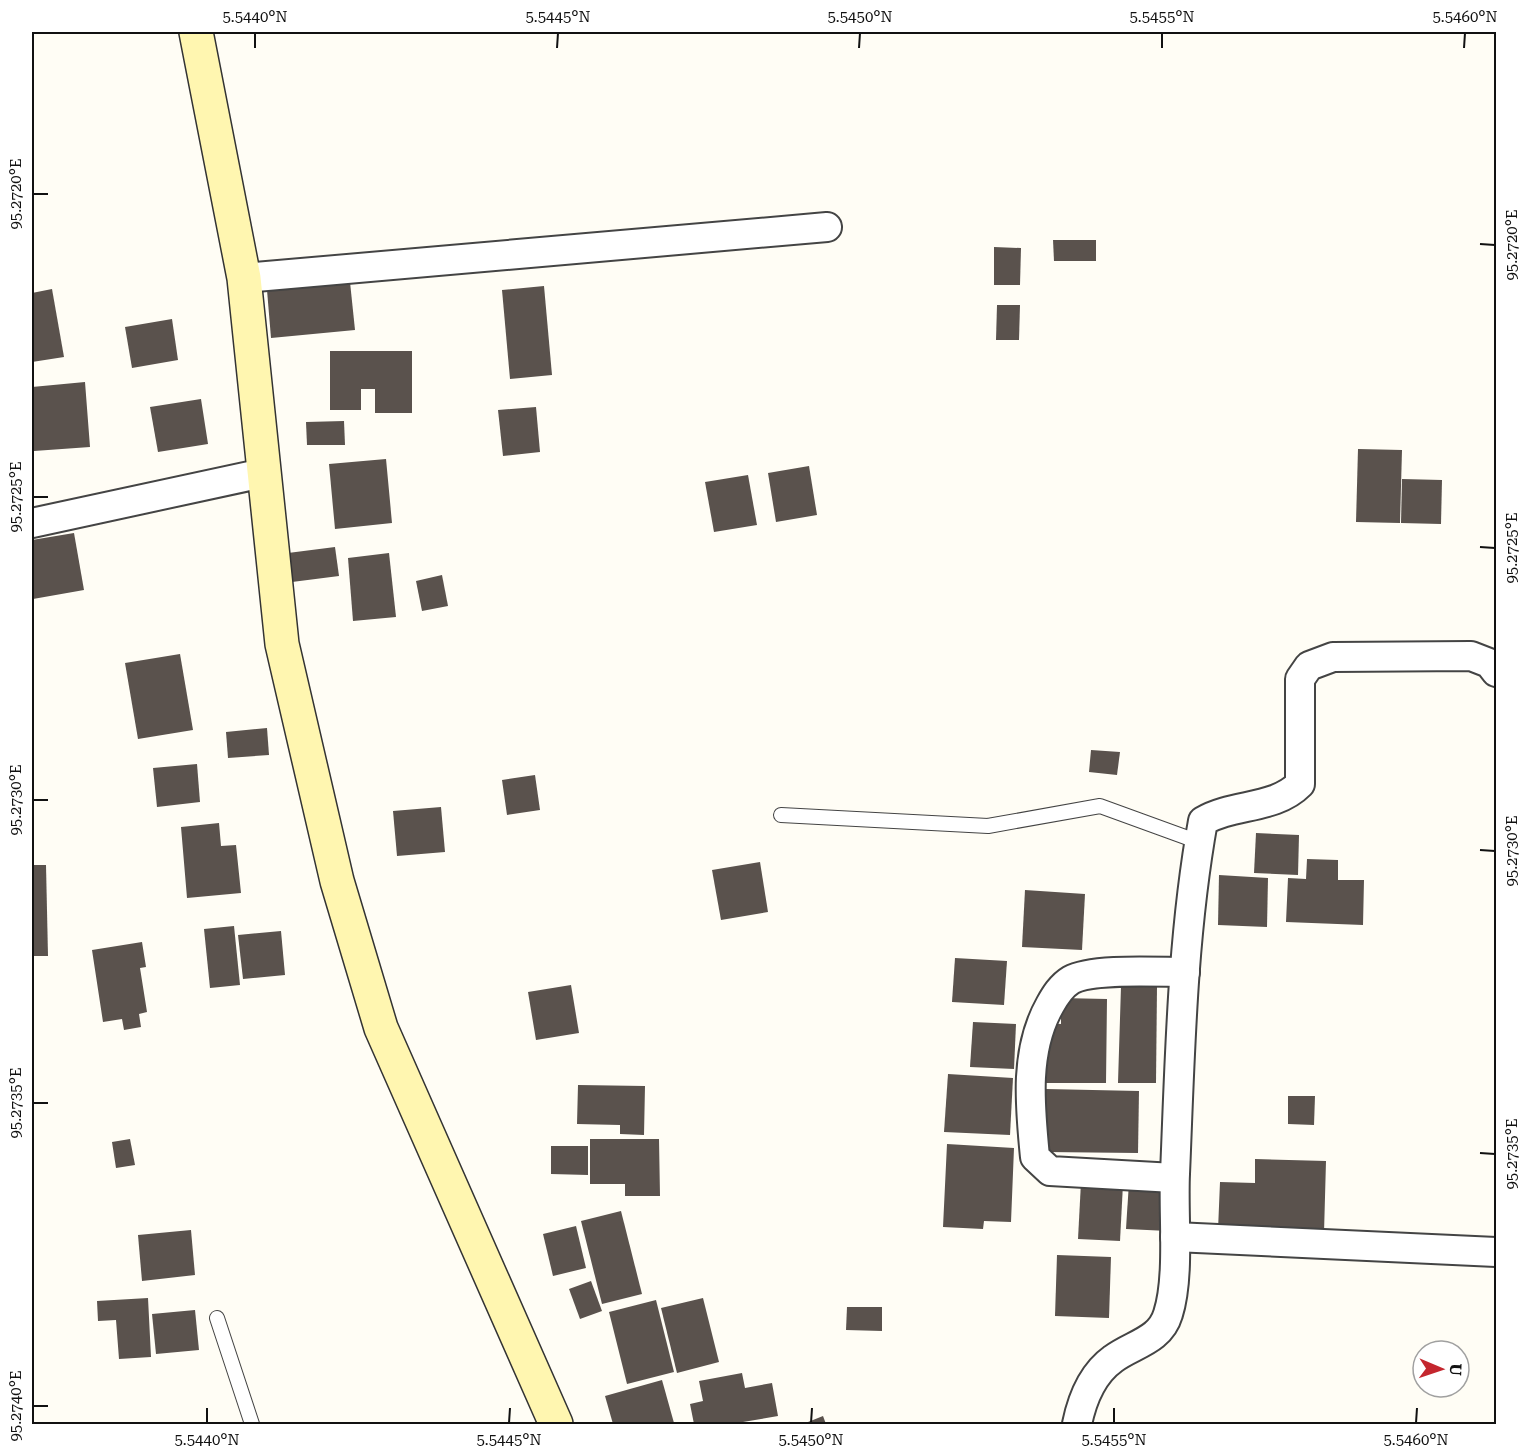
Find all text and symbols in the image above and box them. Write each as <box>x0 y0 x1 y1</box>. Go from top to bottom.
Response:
text: 5.5440°N <box>222 8 288 26</box>
text: 5.5445°N <box>525 8 591 26</box>
text: 5.5450°N <box>827 8 893 26</box>
text: 5.5455°N <box>1129 8 1195 26</box>
text: 5.5460°N <box>1432 8 1498 26</box>
text: 95.2720°E <box>7 158 25 230</box>
text: 95.2720°E <box>1503 209 1521 281</box>
text: 95.2725°E <box>7 461 25 533</box>
text: 95.2725°E <box>1503 512 1521 584</box>
text: 95.2730°E <box>7 764 25 836</box>
text: 95.2730°E <box>1503 815 1521 887</box>
text: 95.2735°E <box>7 1067 25 1139</box>
text: 95.2735°E <box>1503 1118 1521 1190</box>
north arrow <box>1411 1339 1471 1399</box>
text: U <box>1446 1363 1465 1376</box>
text: 95.2740°E <box>7 1370 25 1442</box>
text: 5.5440°N <box>174 1431 240 1449</box>
text: 5.5445°N <box>476 1431 542 1449</box>
text: 5.5450°N <box>778 1431 844 1449</box>
text: 5.5455°N <box>1081 1431 1147 1449</box>
text: 5.5460°N <box>1383 1431 1449 1449</box>

